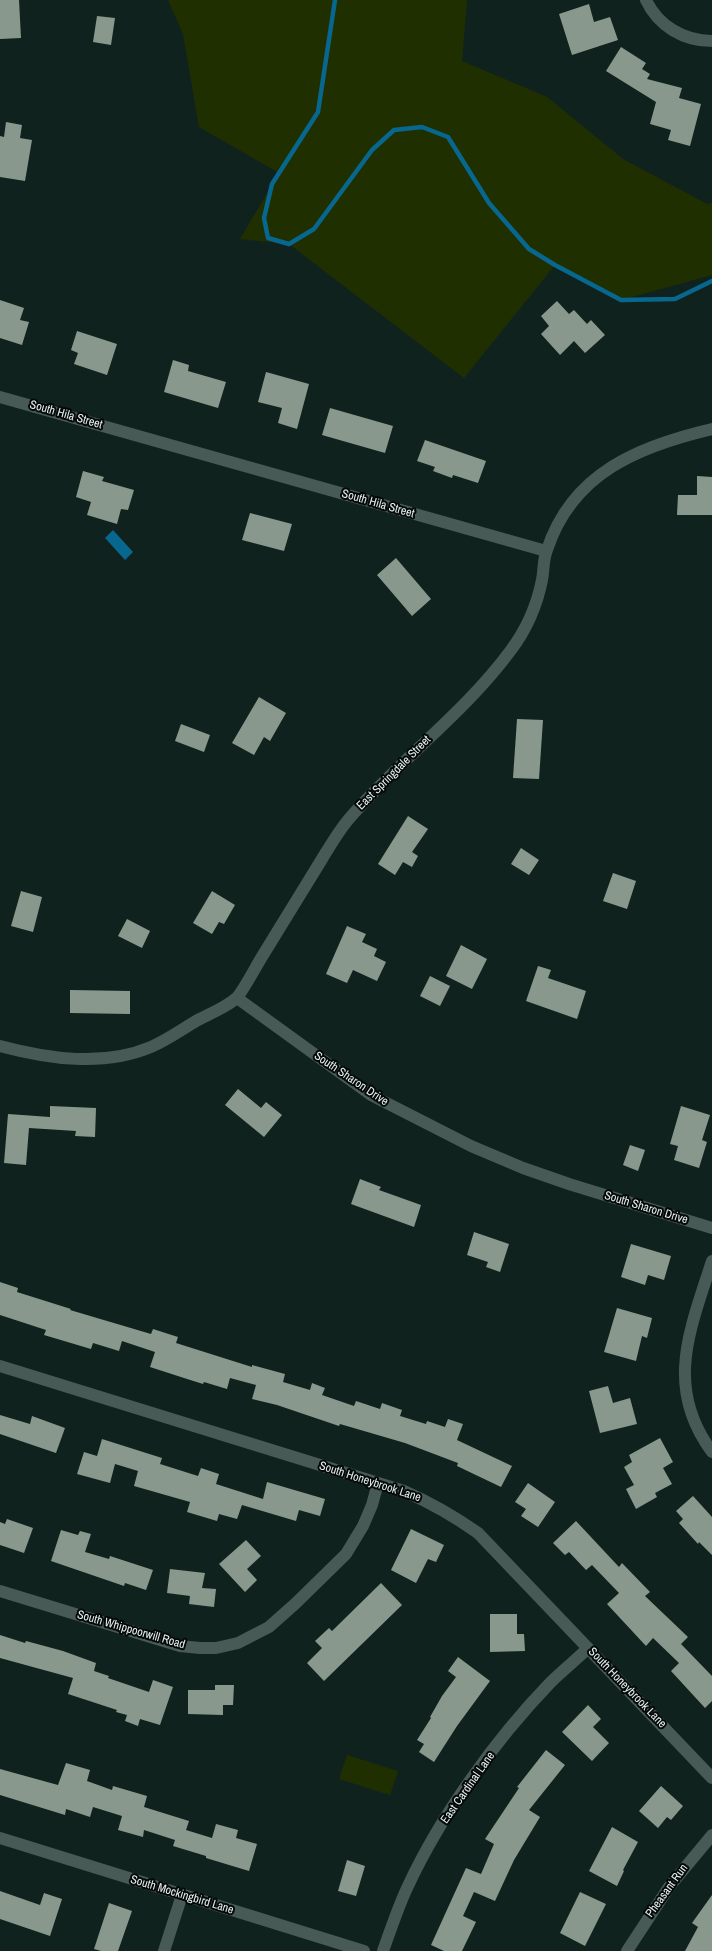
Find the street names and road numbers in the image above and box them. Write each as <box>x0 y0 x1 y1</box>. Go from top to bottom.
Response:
street label: South Hila Street <box>28 398 104 432</box>
street label: South Hila Street <box>340 487 416 521</box>
street label: East Springdale Street <box>354 733 434 813</box>
street label: South Sharon Drive <box>311 1049 391 1109</box>
street label: South Sharon Drive <box>603 1188 689 1228</box>
street label: South Honeybrook Lane <box>317 1459 423 1505</box>
street label: South Whippoorwill Road <box>75 1608 187 1652</box>
street label: South Honeybrook Lane <box>585 1645 669 1731</box>
street label: East Cardinal Lane <box>438 1749 498 1827</box>
street label: Pheasant Run <box>643 1862 691 1920</box>
street label: South Mockingbird Lane <box>129 1872 235 1918</box>

